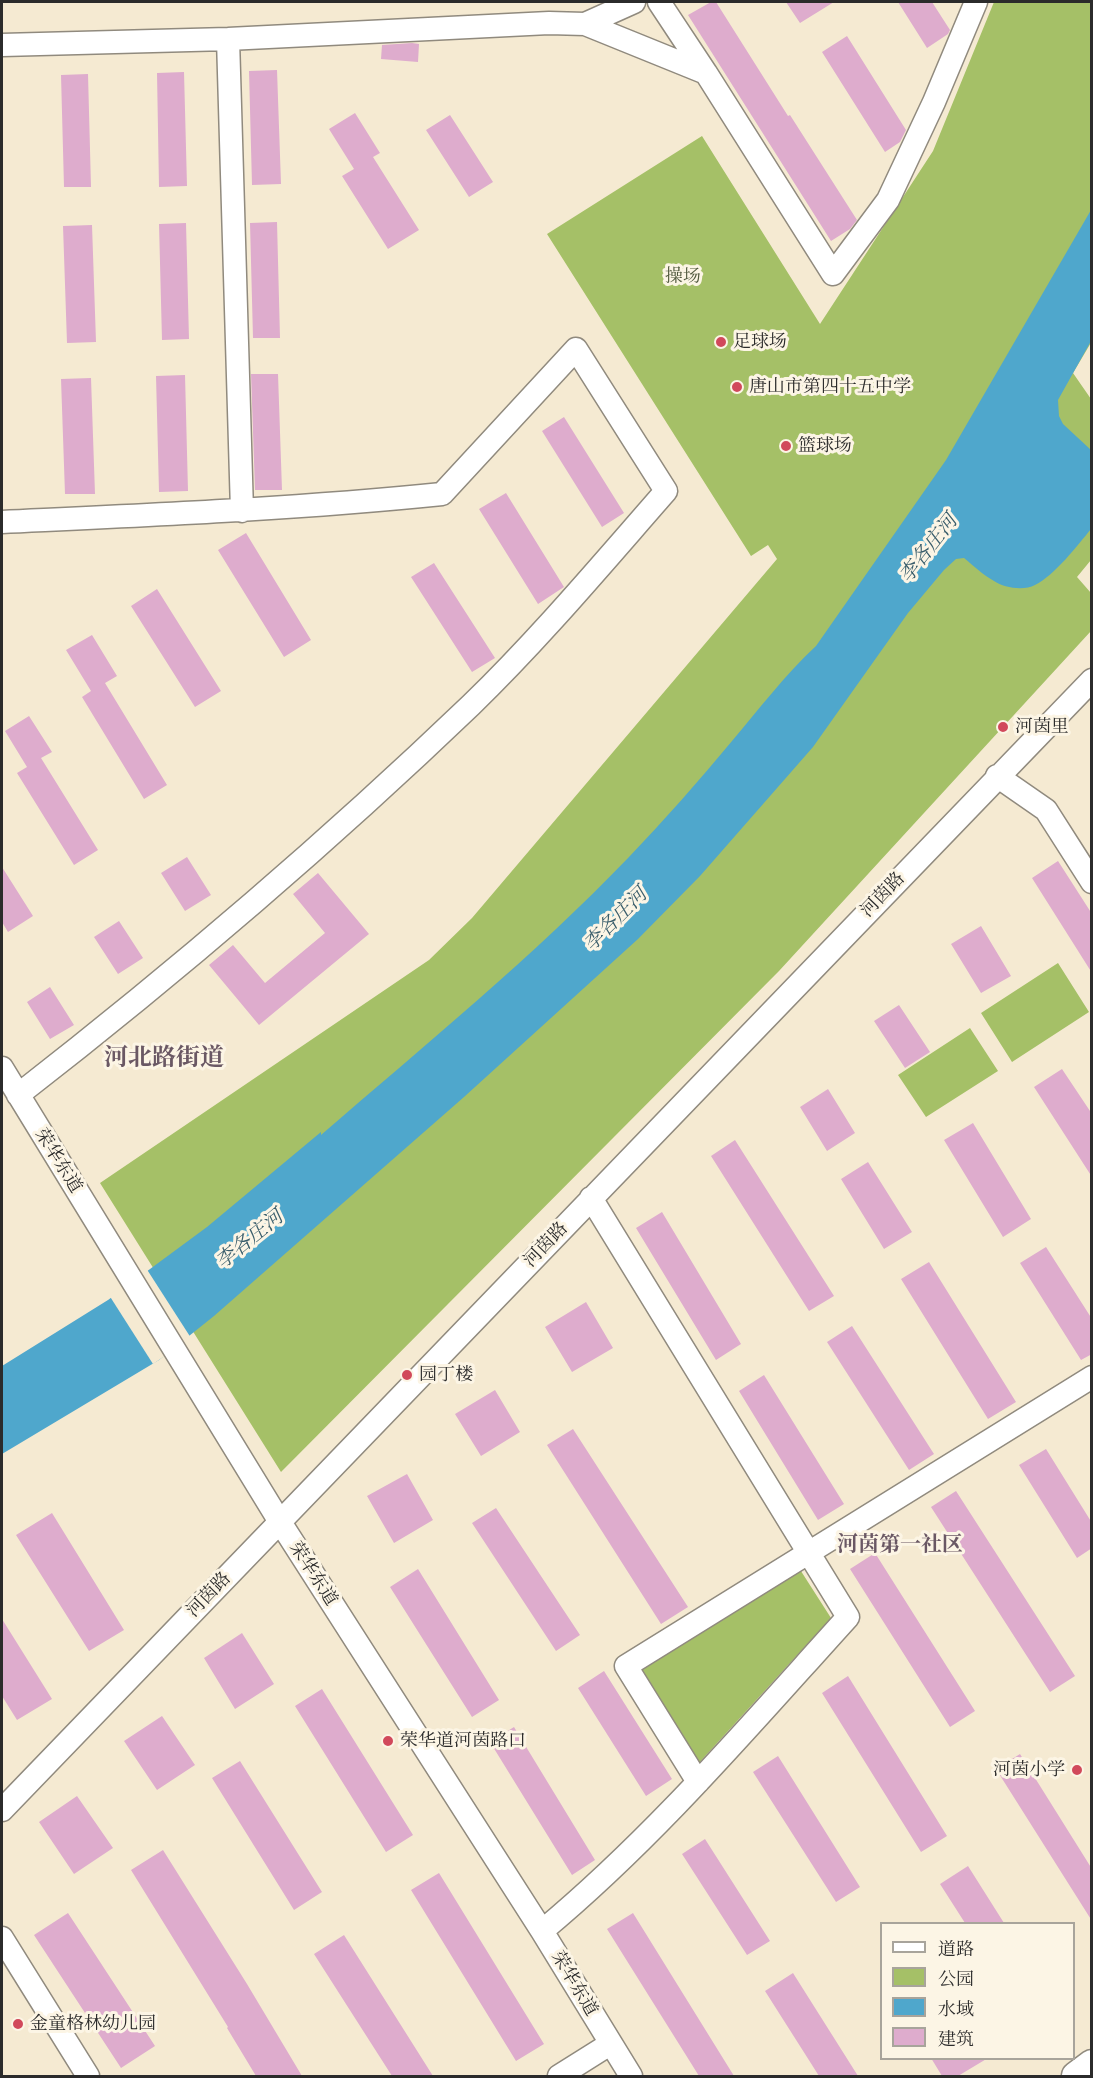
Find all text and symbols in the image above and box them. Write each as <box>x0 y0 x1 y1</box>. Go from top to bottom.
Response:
park label: 操场 <box>665 266 701 288</box>
place label: 足球场 <box>733 331 787 353</box>
marker: 足球场 <box>714 335 728 349</box>
place label: 唐山市第四十五中学 <box>749 376 911 398</box>
marker: 唐山市第四十五中学 <box>730 380 744 394</box>
place label: 篮球场 <box>798 435 852 457</box>
marker: 篮球场 <box>779 439 793 453</box>
water label: 李各庄河 <box>895 510 963 588</box>
place label: 河茵里 <box>1015 716 1069 738</box>
marker: 河茵里 <box>996 720 1010 734</box>
street label: 河茵路 <box>856 868 910 922</box>
water label: 李各庄河 <box>579 883 653 957</box>
district label: 河北路街道 <box>104 1045 224 1073</box>
street label: 荣华东道 <box>30 1125 86 1197</box>
water label: 李各庄河 <box>211 1206 289 1274</box>
street label: 河茵路 <box>519 1218 573 1272</box>
place label: 园丁楼 <box>419 1364 473 1386</box>
marker: 园丁楼 <box>400 1368 414 1382</box>
district label: 河茵第一社区 <box>837 1532 963 1558</box>
street label: 荣华东道 <box>284 1538 342 1610</box>
street label: 河茵路 <box>182 1568 236 1622</box>
place label: 荣华道河茵路口 <box>400 1730 526 1752</box>
marker: 荣华道河茵路口 <box>381 1734 395 1748</box>
place label: 河茵小学 <box>993 1759 1065 1781</box>
marker: 河茵小学 <box>1070 1763 1084 1777</box>
legend <box>880 1922 1075 2060</box>
text: 道路 <box>938 1941 974 1959</box>
street label: 荣华东道 <box>546 1948 602 2020</box>
text: 公园 <box>938 1971 974 1989</box>
text: 水域 <box>938 2001 974 2019</box>
place label: 金童格林幼儿园 <box>30 2013 156 2035</box>
marker: 金童格林幼儿园 <box>11 2017 25 2031</box>
text: 建筑 <box>938 2031 974 2049</box>

